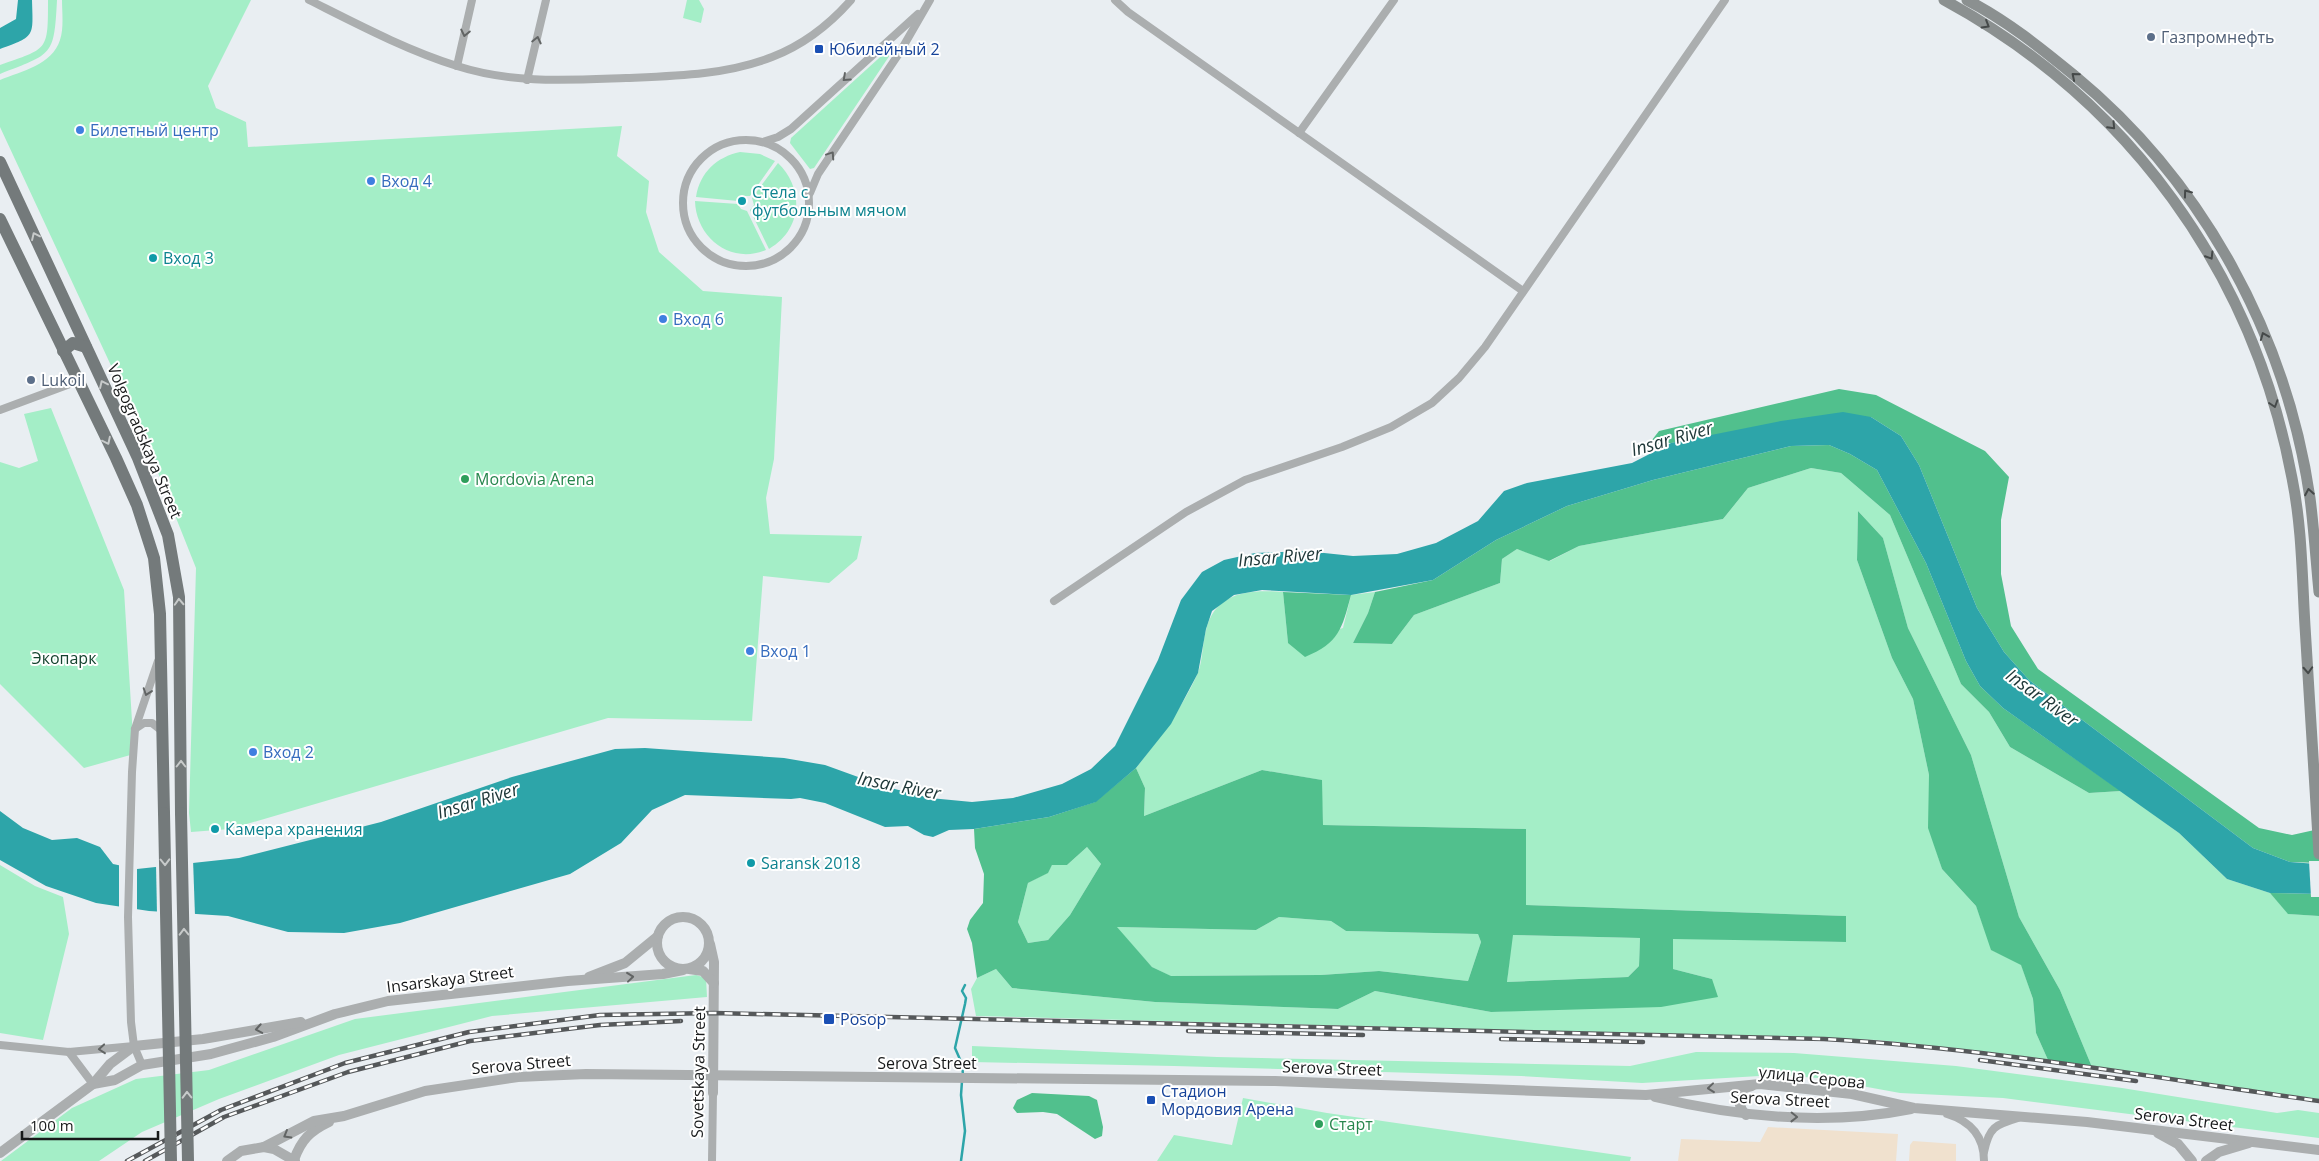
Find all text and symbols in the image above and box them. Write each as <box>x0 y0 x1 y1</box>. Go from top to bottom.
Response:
one-way arrow <box>1980 18 1989 28</box>
place label: Газпромнефть <box>2161 26 2275 48</box>
one-way arrow <box>460 29 470 38</box>
marker: Газпромнефть <box>2145 31 2157 43</box>
one-way arrow <box>531 36 541 45</box>
place label: Юбилейный 2 <box>829 38 940 60</box>
marker: Юбилейный 2 <box>813 43 825 55</box>
one-way arrow <box>843 73 852 82</box>
one-way arrow <box>2072 73 2081 82</box>
place label: Билетный центр <box>90 119 219 141</box>
one-way arrow <box>2106 120 2115 129</box>
marker: Билетный центр <box>74 124 86 136</box>
one-way arrow <box>825 151 834 160</box>
place label: Вход 4 <box>381 170 432 192</box>
marker: Вход 4 <box>365 175 377 187</box>
place label: Стела с футбольным мячом <box>752 181 907 221</box>
one-way arrow <box>2184 189 2193 199</box>
marker: Стела с футбольным мячом <box>736 195 748 207</box>
one-way arrow <box>30 232 41 241</box>
place label: Вход 3 <box>163 247 214 269</box>
one-way arrow <box>2203 250 2213 259</box>
marker: Вход 3 <box>147 252 159 264</box>
place label: Вход 6 <box>673 308 724 330</box>
marker: Вход 6 <box>657 313 669 325</box>
one-way arrow <box>2260 332 2271 341</box>
street label: Volgogradskaya Street <box>102 360 188 522</box>
place label: Lukoil <box>41 369 85 391</box>
marker: Lukoil <box>25 374 37 386</box>
one-way arrow <box>99 380 110 389</box>
one-way arrow <box>2269 400 2279 408</box>
water label: Insar River <box>1628 415 1716 461</box>
one-way arrow <box>101 435 111 444</box>
place label: Mordovia Arena <box>475 468 594 490</box>
marker: Mordovia Arena <box>459 473 471 485</box>
one-way arrow <box>2304 487 2314 496</box>
water label: Insar River <box>1237 540 1324 572</box>
one-way arrow <box>174 597 185 605</box>
place label: Вход 1 <box>760 640 811 662</box>
marker: Вход 1 <box>744 645 756 657</box>
park label: Экопарк <box>32 647 97 669</box>
water label: Insar River <box>2001 663 2084 732</box>
one-way arrow <box>2302 666 2313 674</box>
one-way arrow <box>143 687 153 695</box>
place label: Вход 2 <box>263 741 314 763</box>
marker: Вход 2 <box>247 746 259 758</box>
one-way arrow <box>176 760 186 768</box>
water label: Insar River <box>856 765 944 805</box>
water label: Insar River <box>434 776 522 824</box>
place label: Камера хранения <box>225 818 363 840</box>
marker: Камера хранения <box>209 823 221 835</box>
place label: Saransk 2018 <box>761 852 861 874</box>
marker: Saransk 2018 <box>745 857 757 869</box>
one-way arrow <box>159 858 170 866</box>
one-way arrow <box>179 928 189 936</box>
street label: Insarskaya Street <box>385 960 515 998</box>
one-way arrow <box>626 972 634 983</box>
street label: Sovetskaya Street <box>686 1006 710 1138</box>
place label: Posop <box>840 1008 886 1030</box>
marker: Posop <box>822 1012 836 1026</box>
one-way arrow <box>254 1023 263 1034</box>
one-way arrow <box>97 1043 105 1054</box>
street label: Serova Street <box>470 1049 572 1079</box>
street label: Serova Street <box>877 1052 977 1074</box>
street label: Serova Street <box>1282 1055 1382 1081</box>
street label: улица Серова <box>1758 1060 1866 1094</box>
place label: Стадион Мордовия Арена <box>1161 1080 1294 1120</box>
one-way arrow <box>1707 1083 1715 1094</box>
street label: Serova Street <box>1730 1085 1831 1113</box>
one-way arrow <box>182 1091 192 1098</box>
marker: Стадион Мордовия Арена <box>1145 1094 1157 1106</box>
street label: Serova Street <box>2133 1102 2235 1136</box>
scale bar <box>22 1108 159 1140</box>
one-way arrow <box>1791 1111 1799 1122</box>
place label: Старт <box>1329 1113 1373 1135</box>
text: 100 m <box>30 1115 74 1135</box>
marker: Старт <box>1313 1118 1325 1130</box>
one-way arrow <box>283 1128 292 1138</box>

